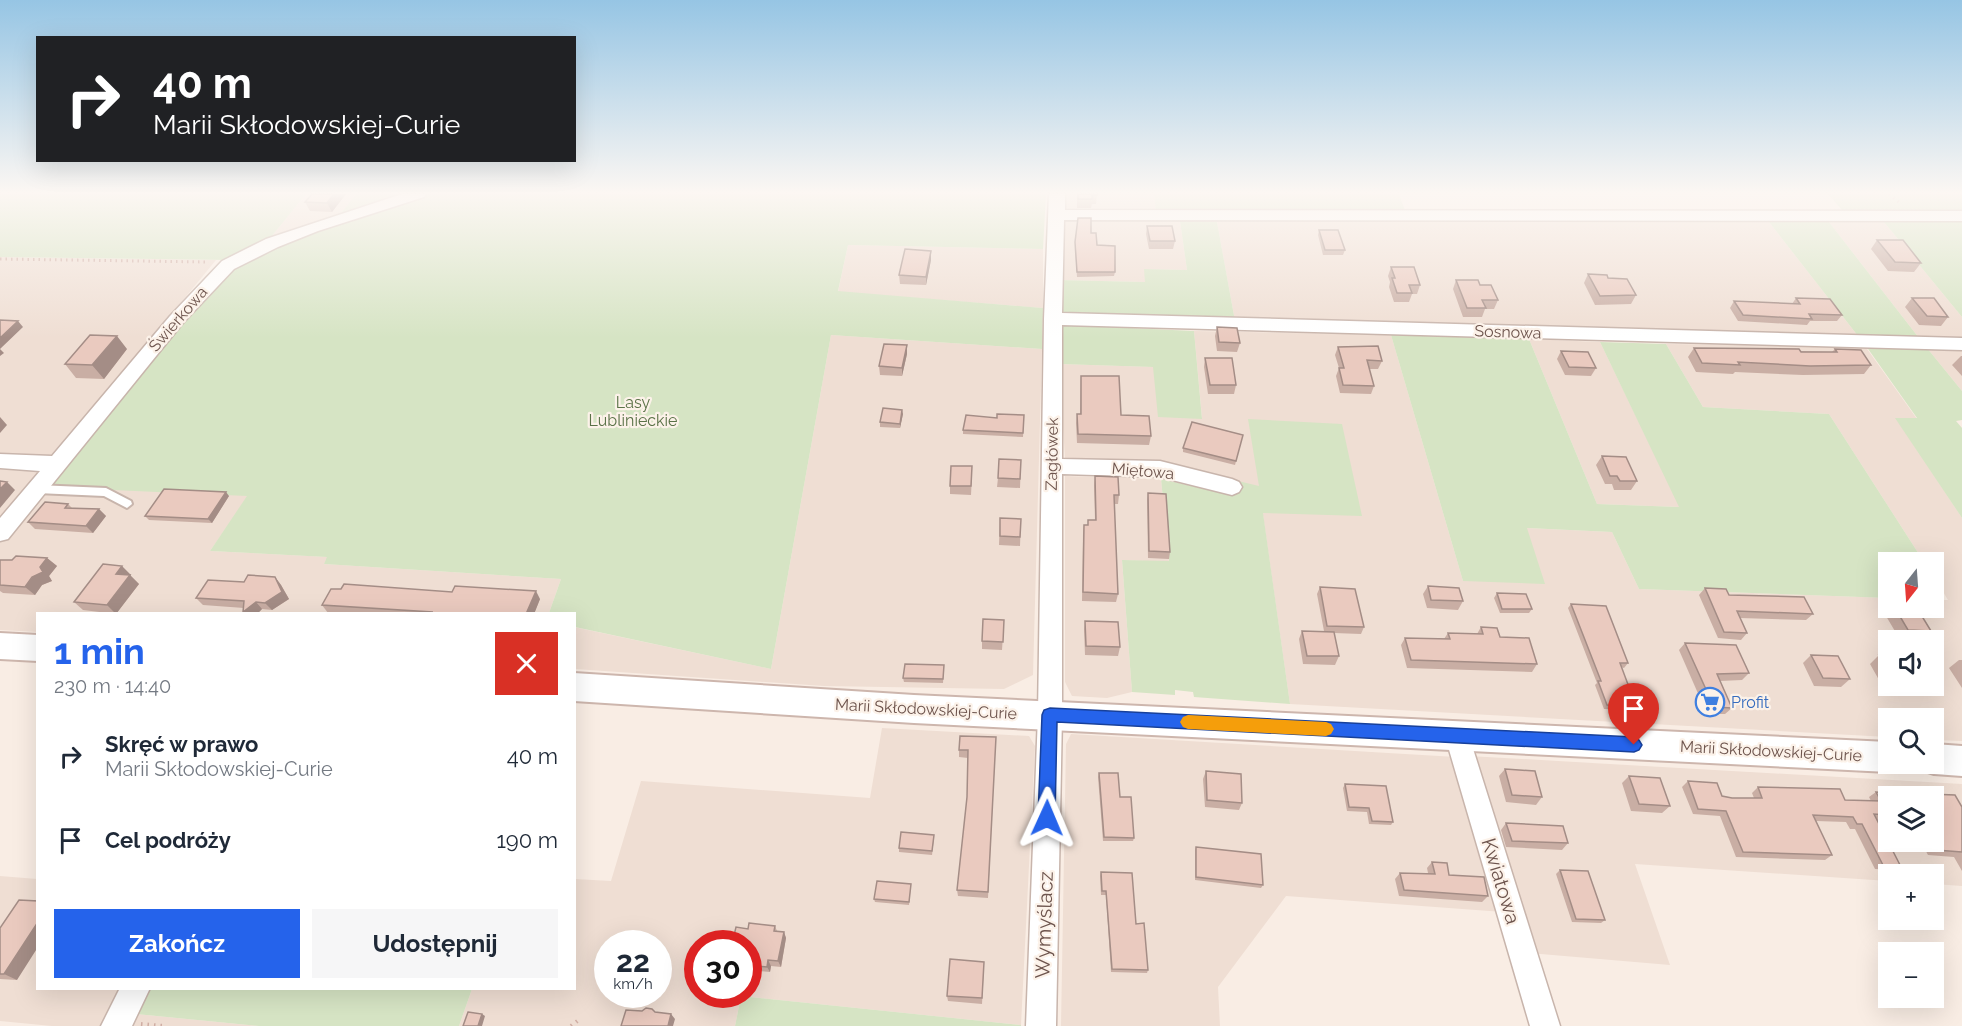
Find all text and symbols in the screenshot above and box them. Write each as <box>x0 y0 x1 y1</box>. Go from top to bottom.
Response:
text: 40 m <box>153 59 252 108</box>
icon: right <box>54 60 132 138</box>
text: Marii Skłodowskiej-Curie <box>153 109 460 140</box>
street label: Świerkowa <box>144 282 211 355</box>
street label: Sosnowa <box>1474 321 1542 343</box>
park label: Lasy Lublinieckie <box>589 393 677 430</box>
street label: Zagłówek <box>1042 417 1062 491</box>
street label: Miętowa <box>1111 459 1175 483</box>
north arrow <box>1878 552 1944 618</box>
map controls <box>1878 552 1944 1008</box>
text: 1 min <box>54 630 145 672</box>
button: sound <box>1878 630 1944 696</box>
button: close <box>495 632 558 695</box>
text: 230 m · 14:40 <box>54 674 171 698</box>
pin <box>1608 683 1659 745</box>
supermarket icon: Profit <box>1694 686 1726 718</box>
icon: arrive <box>1617 692 1650 725</box>
place label: Profit <box>1731 693 1770 712</box>
street label: Marii Skłodowskiej-Curie <box>835 695 1017 723</box>
button: search <box>1878 708 1944 774</box>
text: Skręć w prawo <box>105 731 258 757</box>
street label: Marii Skłodowskiej-Curie <box>1680 737 1862 765</box>
icon: right <box>54 740 87 773</box>
text: 40 m <box>507 743 558 769</box>
text: Marii Skłodowskiej-Curie <box>105 757 333 781</box>
position arrow <box>1015 786 1079 850</box>
button: layers <box>1878 786 1944 852</box>
icon: arrive <box>54 824 87 857</box>
text: Cel podróży <box>105 827 231 853</box>
text: 190 m <box>496 827 558 853</box>
street label: Kwiatowa <box>1477 835 1525 927</box>
button: + <box>1878 864 1944 930</box>
street label: Wymyślacz <box>1030 871 1058 979</box>
button: Zakończ <box>54 909 300 978</box>
button: Udostępnij <box>312 909 558 978</box>
speed limit sign: 30 <box>684 930 762 1008</box>
button: − <box>1878 942 1944 1008</box>
text: 22 <box>616 944 650 979</box>
text: km/h <box>613 975 653 993</box>

